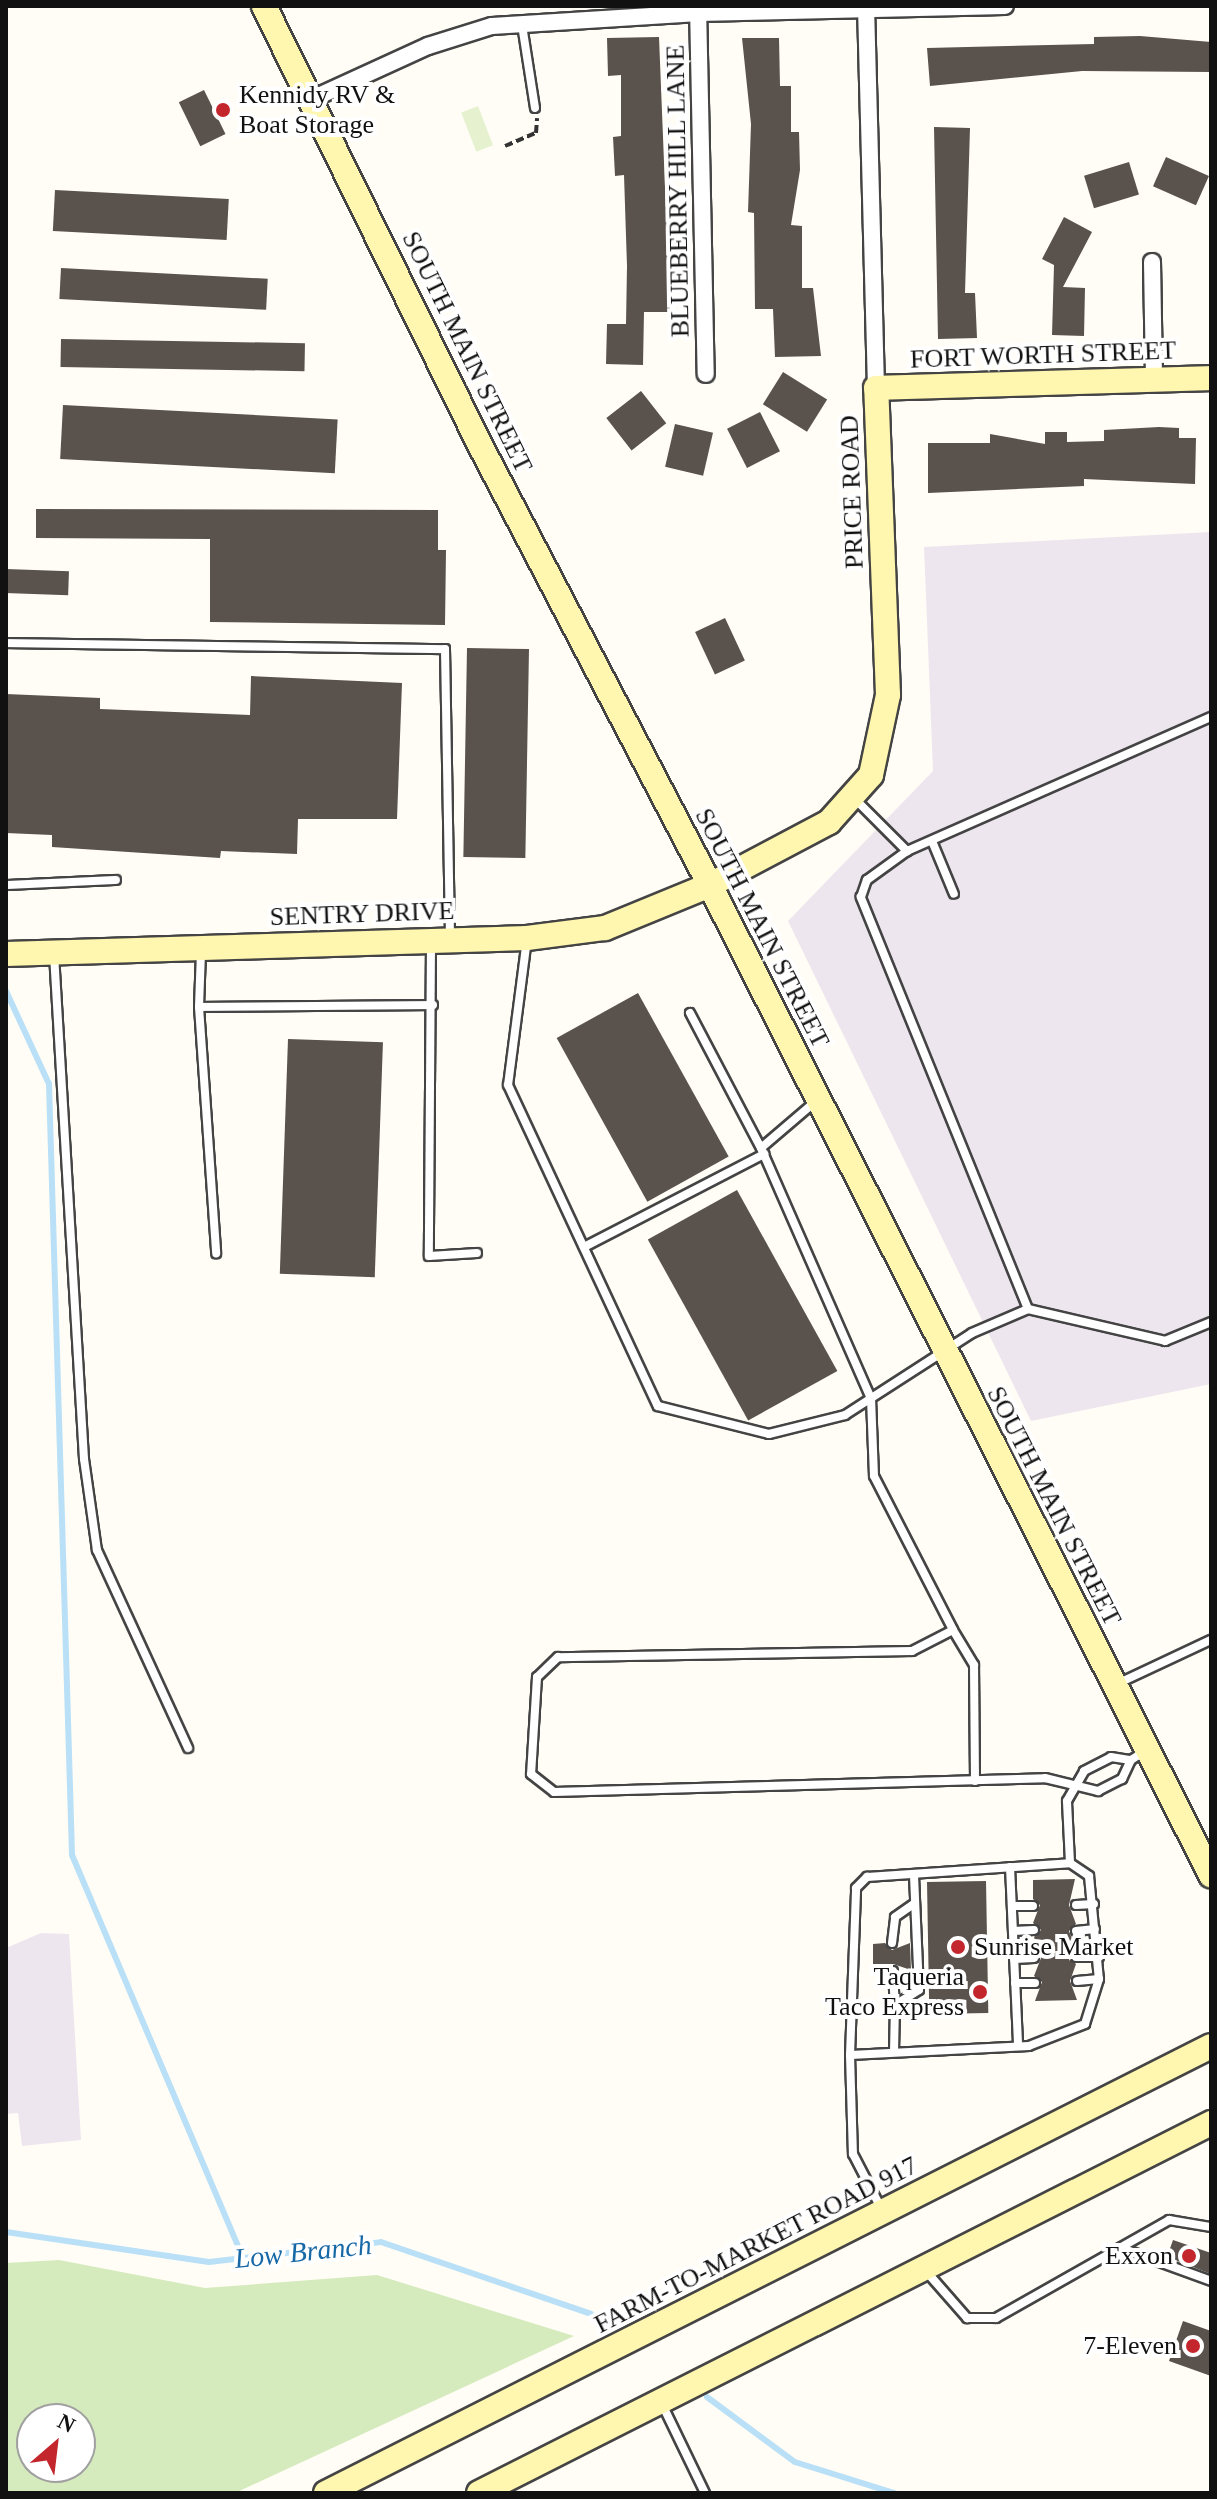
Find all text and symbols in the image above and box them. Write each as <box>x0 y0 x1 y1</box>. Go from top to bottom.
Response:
street label: BLUEBERRY HILL LANE <box>660 43 696 339</box>
place label: Kennidy RV & Boat Storage <box>239 79 396 140</box>
marker: Kennidy RV & Boat Storage <box>214 101 232 119</box>
street label: SOUTH MAIN STREET <box>395 226 539 478</box>
street label: FORT WORTH STREET <box>909 335 1177 375</box>
street label: PRICE ROAD <box>834 415 870 569</box>
street label: SOUTH MAIN STREET <box>688 803 836 1053</box>
street label: SENTRY DRIVE <box>269 895 455 933</box>
street label: SOUTH MAIN STREET <box>980 1381 1128 1631</box>
place label: Sunrise Market <box>974 1931 1134 1963</box>
marker: Sunrise Market <box>949 1938 967 1956</box>
place label: Taqueria Taco Express <box>825 1961 964 2022</box>
marker: Taqueria Taco Express <box>971 1983 989 2001</box>
street label: FARM-TO-MARKET ROAD 917 <box>589 2150 923 2340</box>
water label: Low Branch <box>233 2228 373 2276</box>
place label: Exxon <box>1105 2240 1173 2272</box>
marker: Exxon <box>1180 2247 1198 2265</box>
place label: 7-Eleven <box>1083 2330 1177 2362</box>
marker: 7-Eleven <box>1184 2337 1202 2355</box>
north arrow <box>16 2403 96 2483</box>
text: N <box>54 2408 79 2438</box>

